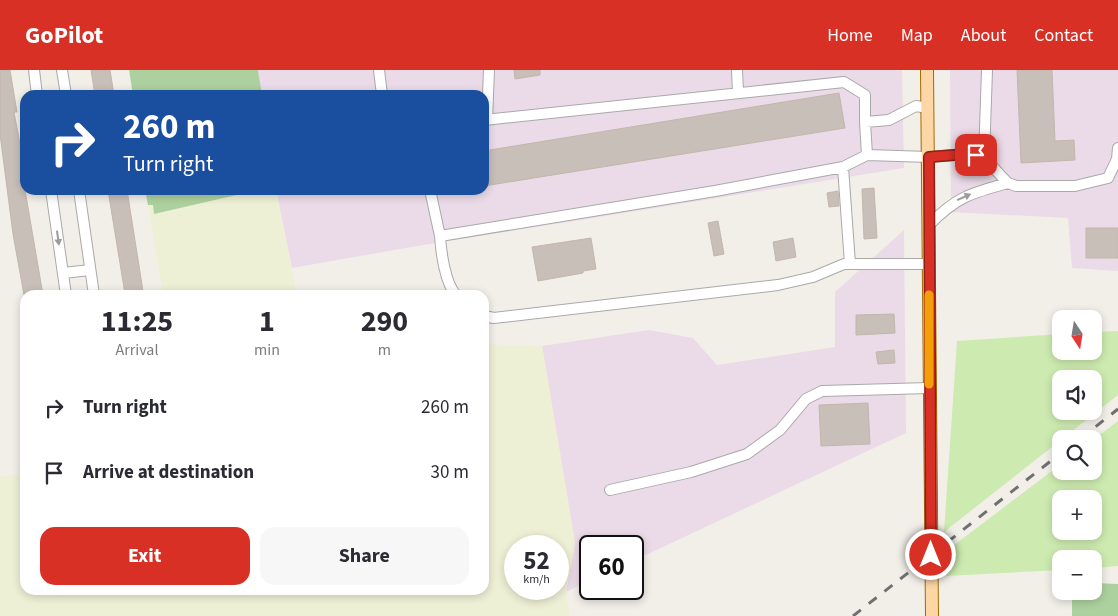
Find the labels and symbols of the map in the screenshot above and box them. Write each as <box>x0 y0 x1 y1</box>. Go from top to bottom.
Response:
pin <box>955 134 997 176</box>
one-way arrow <box>957 193 971 201</box>
one-way arrow <box>54 231 62 247</box>
north arrow <box>1052 310 1102 360</box>
position arrow <box>904 528 956 580</box>
speed limit sign: 60 <box>579 535 644 600</box>

